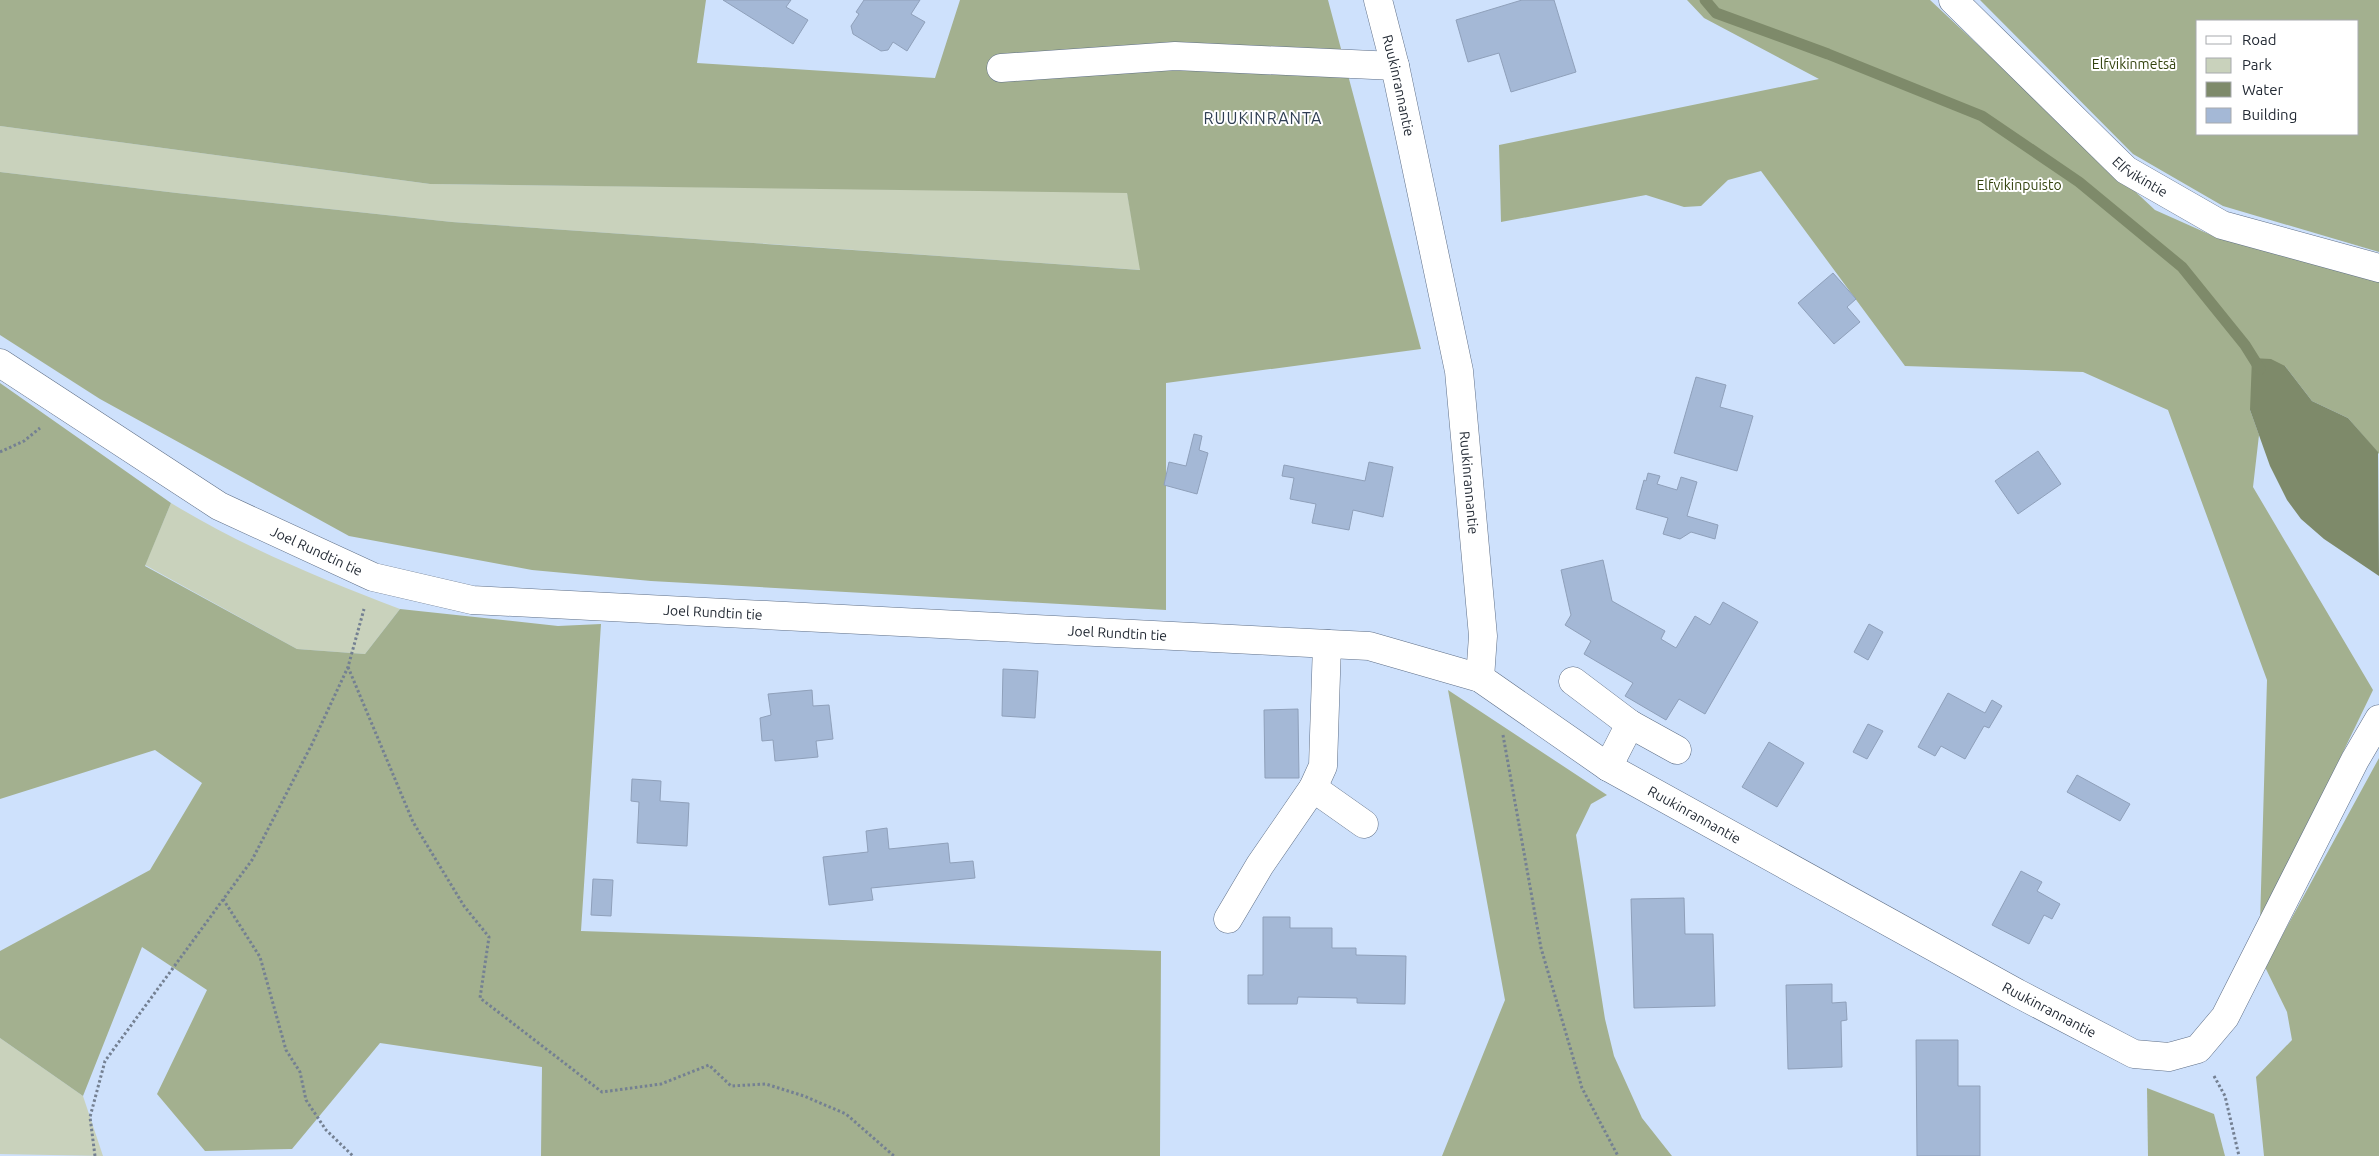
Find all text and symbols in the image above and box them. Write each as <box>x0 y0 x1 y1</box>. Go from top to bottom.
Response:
legend <box>2196 20 2359 135</box>
text: Road <box>2242 31 2277 48</box>
street label: Ruukinrannantie <box>1379 33 1418 138</box>
park label: Elfvikinmetsä <box>2092 56 2176 72</box>
text: Park <box>2242 56 2272 73</box>
text: Water <box>2242 81 2283 98</box>
text: Building <box>2242 106 2297 123</box>
district label: RUUKINRANTA <box>1204 109 1322 127</box>
street label: Elfvikintie <box>2109 153 2171 200</box>
park label: Elfvikinpuisto <box>1976 177 2062 193</box>
street label: Ruukinrannantie <box>1456 430 1482 535</box>
street label: Joel Rundtin tie <box>268 523 365 579</box>
street label: Joel Rundtin tie <box>663 602 763 623</box>
street label: Joel Rundtin tie <box>1067 623 1167 644</box>
street label: Ruukinrannantie <box>1645 783 1744 847</box>
street label: Ruukinrannantie <box>2000 979 2099 1041</box>

